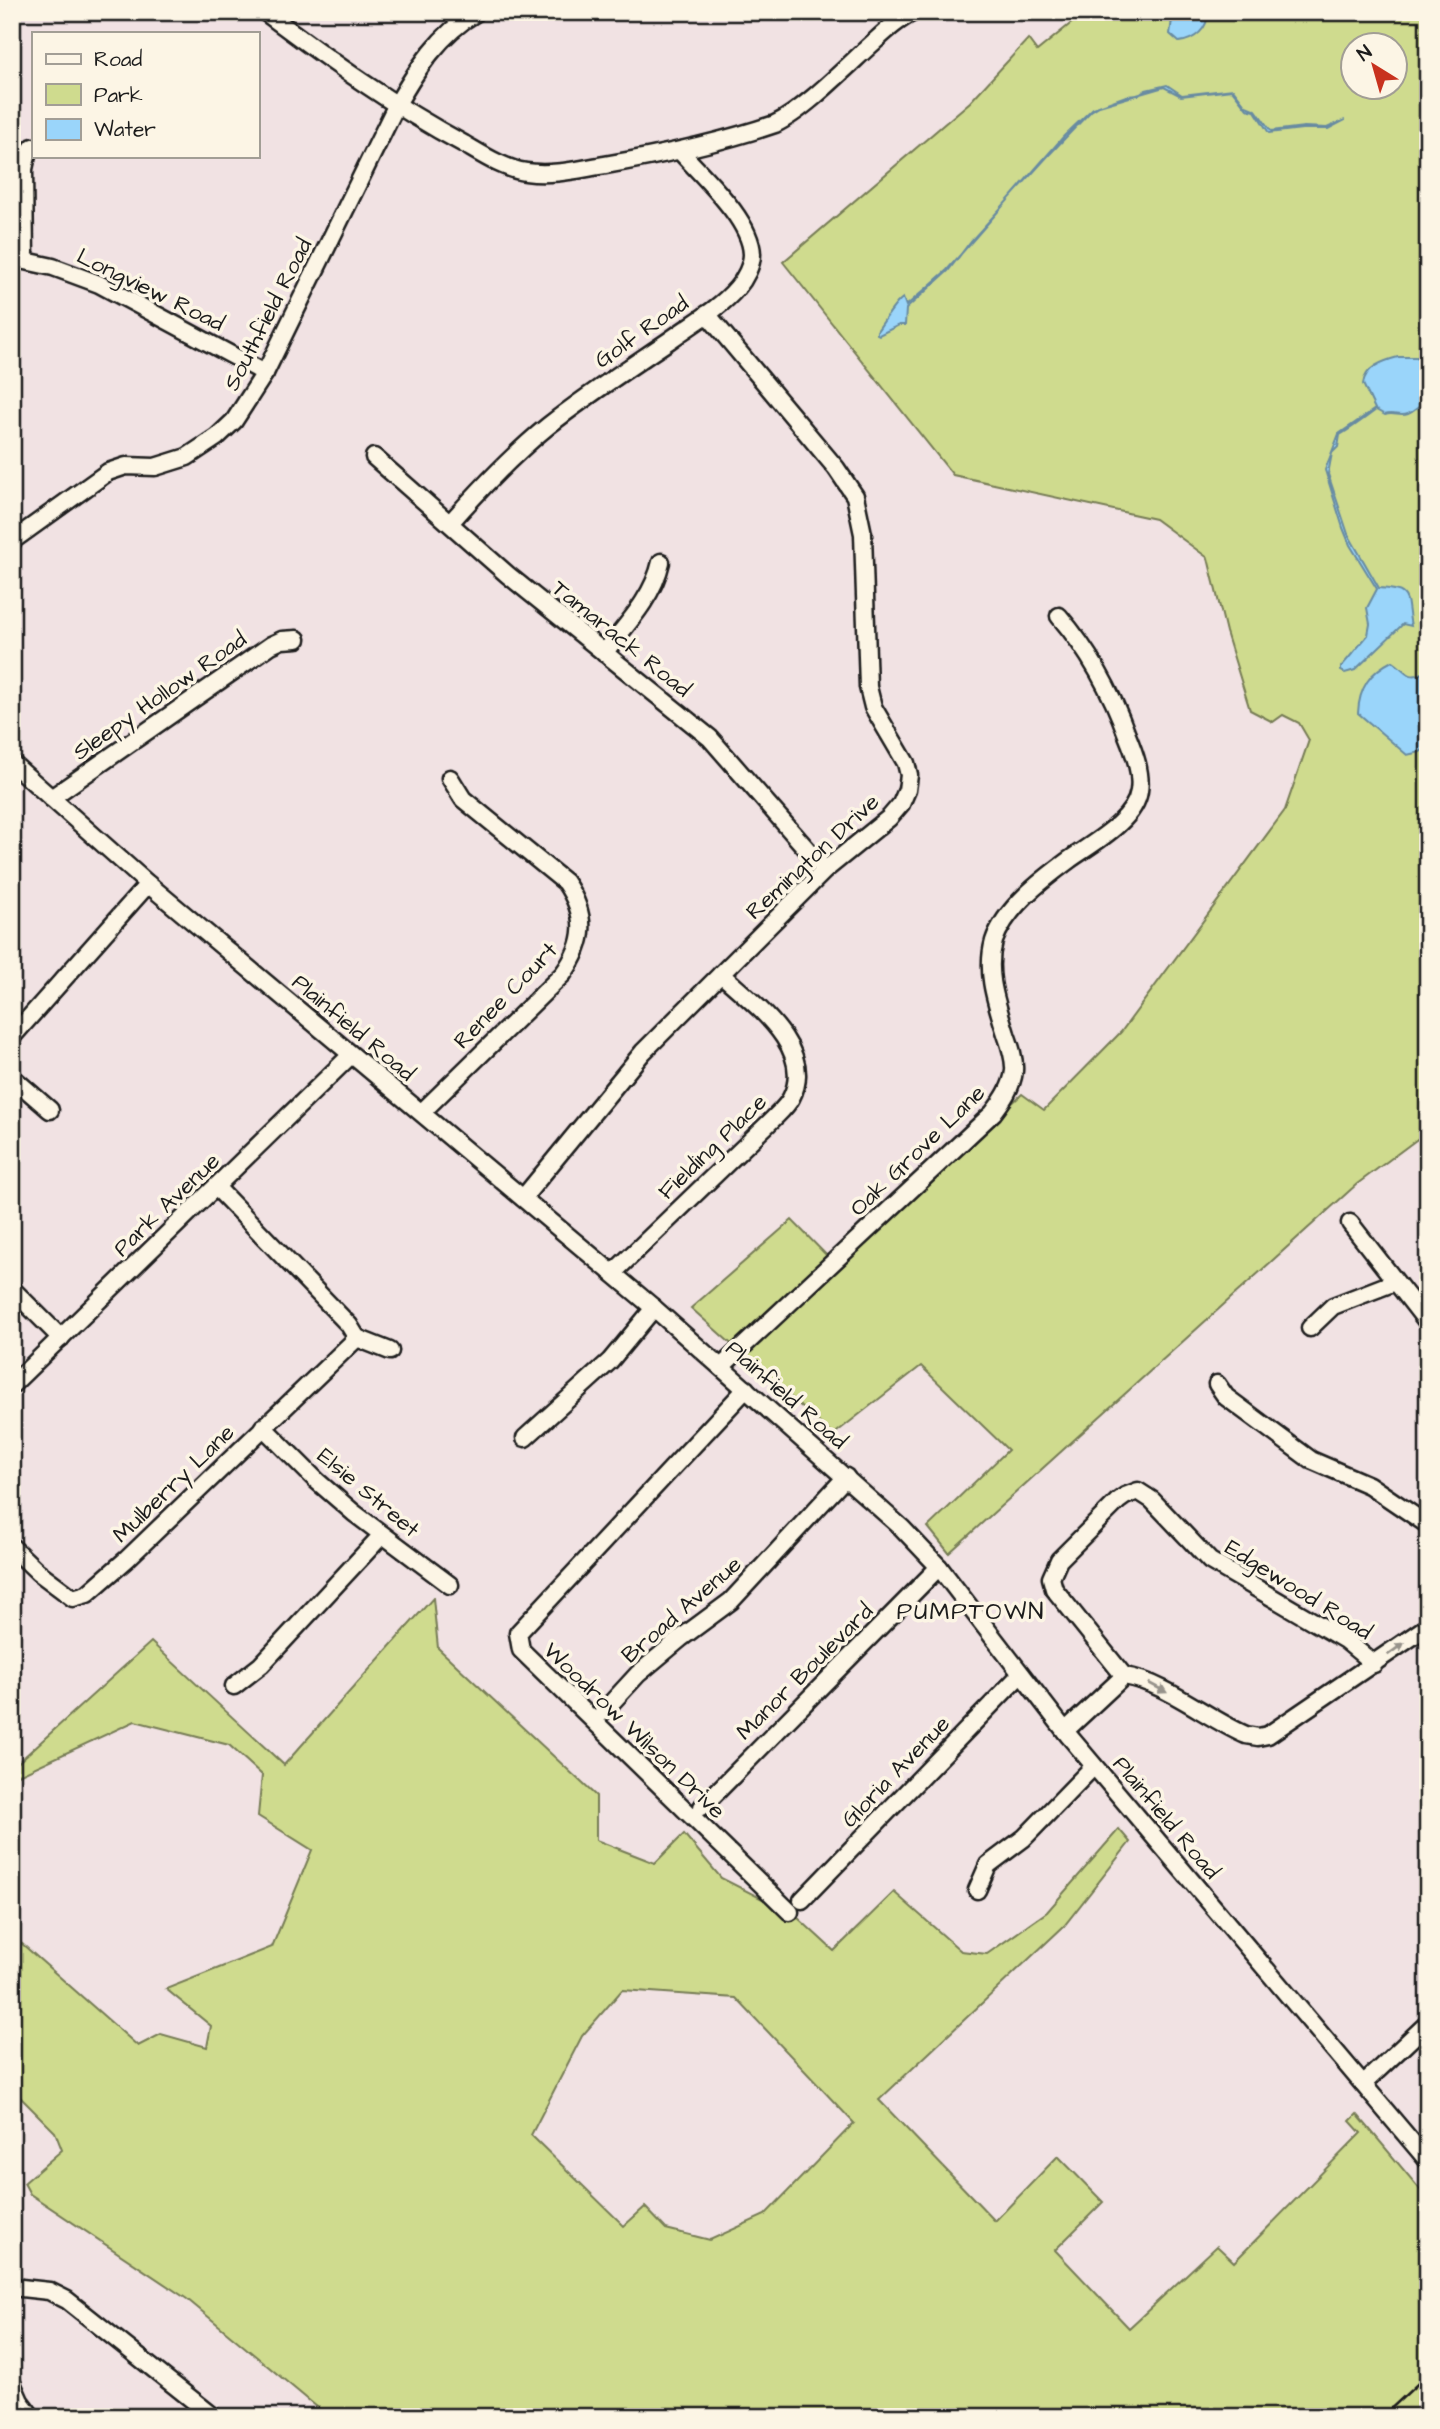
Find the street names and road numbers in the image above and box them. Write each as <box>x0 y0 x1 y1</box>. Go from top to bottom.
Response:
street label: Southfield Road <box>216 233 320 396</box>
street label: Longview Road <box>71 240 230 340</box>
street label: Golf Road <box>588 288 695 376</box>
street label: Tamarack Road <box>545 573 698 705</box>
street label: Sleepy Hollow Road <box>66 624 254 769</box>
street label: Remington Drive <box>739 786 887 928</box>
street label: Renee Court <box>447 935 565 1056</box>
street label: Plainfield Road <box>285 967 422 1089</box>
street label: Oak Grove Lane <box>843 1078 993 1224</box>
street label: Fielding Place <box>651 1086 775 1208</box>
street label: Park Avenue <box>106 1146 227 1264</box>
street label: Plainfield Road <box>718 1333 854 1457</box>
street label: Mulberry Lane <box>106 1417 243 1551</box>
street label: Elsie Street <box>310 1440 427 1546</box>
street label: Edgewood Road <box>1218 1532 1378 1649</box>
street label: Broad Avenue <box>615 1549 749 1671</box>
street label: Manor Boulevard <box>729 1596 881 1747</box>
street label: Woodrow Wilson Drive <box>536 1635 732 1826</box>
street label: Gloria Avenue <box>834 1709 957 1835</box>
street label: Plainfield Road <box>1105 1749 1227 1886</box>

